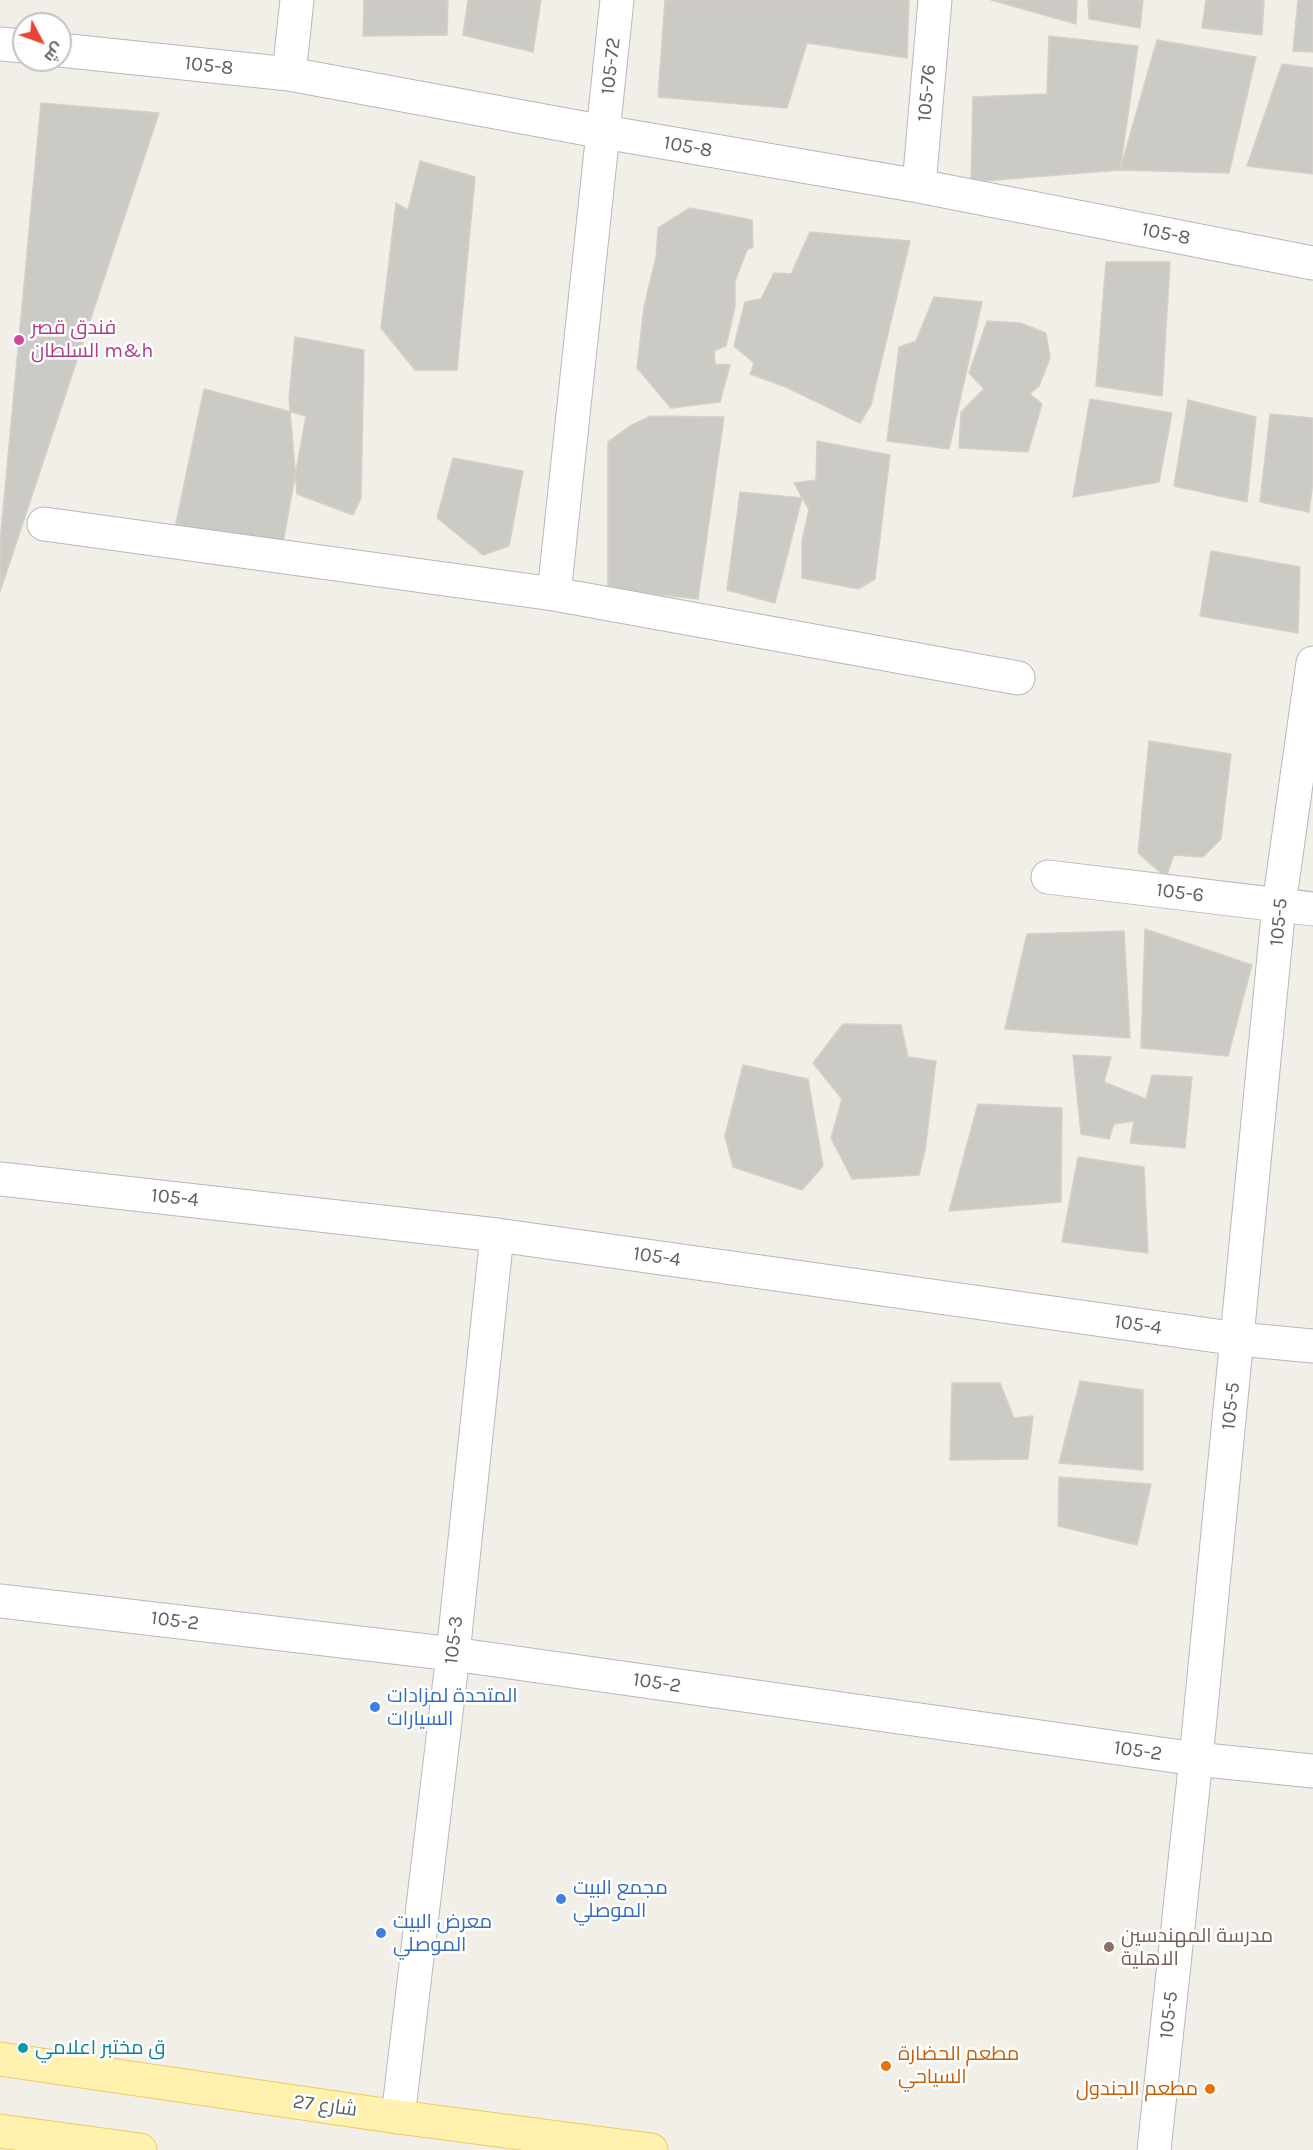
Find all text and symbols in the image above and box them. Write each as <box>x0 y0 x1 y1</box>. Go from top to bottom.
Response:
north arrow <box>12 12 72 72</box>
street label: 105-72 <box>596 36 626 96</box>
text: ش <box>41 39 68 67</box>
street label: 105-8 <box>183 52 235 80</box>
street label: 105-76 <box>913 63 941 123</box>
street label: 105-8 <box>662 131 714 163</box>
street label: 105-8 <box>1140 218 1192 250</box>
place label: فندق قصر السلطان m&h <box>31 316 153 363</box>
marker: فندق قصر السلطان m&h <box>12 333 26 347</box>
street label: 105-6 <box>1155 878 1205 908</box>
street label: 105-5 <box>1265 897 1293 947</box>
street label: 105-4 <box>150 1184 200 1212</box>
street label: 105-4 <box>632 1242 682 1272</box>
street label: 105-4 <box>1113 1310 1163 1340</box>
street label: 105-5 <box>1217 1381 1245 1431</box>
street label: 105-2 <box>150 1606 200 1636</box>
street label: 105-3 <box>440 1615 468 1665</box>
street label: 105-2 <box>631 1668 683 1698</box>
place label: المتحدة لمزادات السيارات <box>387 1684 518 1731</box>
marker: المتحدة لمزادات السيارات <box>368 1700 382 1714</box>
street label: 105-2 <box>1112 1736 1164 1766</box>
place label: مجمع البيت الموصلي <box>573 1876 668 1923</box>
marker: مجمع البيت الموصلي <box>554 1892 568 1906</box>
place label: معرض البيت الموصلي <box>393 1910 492 1957</box>
place label: مدرسة المهندسين الاهلية <box>1121 1924 1273 1971</box>
marker: معرض البيت الموصلي <box>374 1926 388 1940</box>
marker: مدرسة المهندسين الاهلية <box>1102 1940 1116 1954</box>
street label: 105-5 <box>1155 1990 1183 2040</box>
place label: ق مختبر اعلامي <box>35 2036 166 2060</box>
marker: ق مختبر اعلامي <box>16 2041 30 2055</box>
place label: مطعم الحضارة السياحي <box>898 2042 1019 2089</box>
marker: مطعم الحضارة السياحي <box>879 2059 893 2073</box>
place label: مطعم الجندول <box>1076 2077 1198 2101</box>
marker: مطعم الجندول <box>1203 2082 1217 2096</box>
street label: شارع 27 <box>291 2090 359 2122</box>

